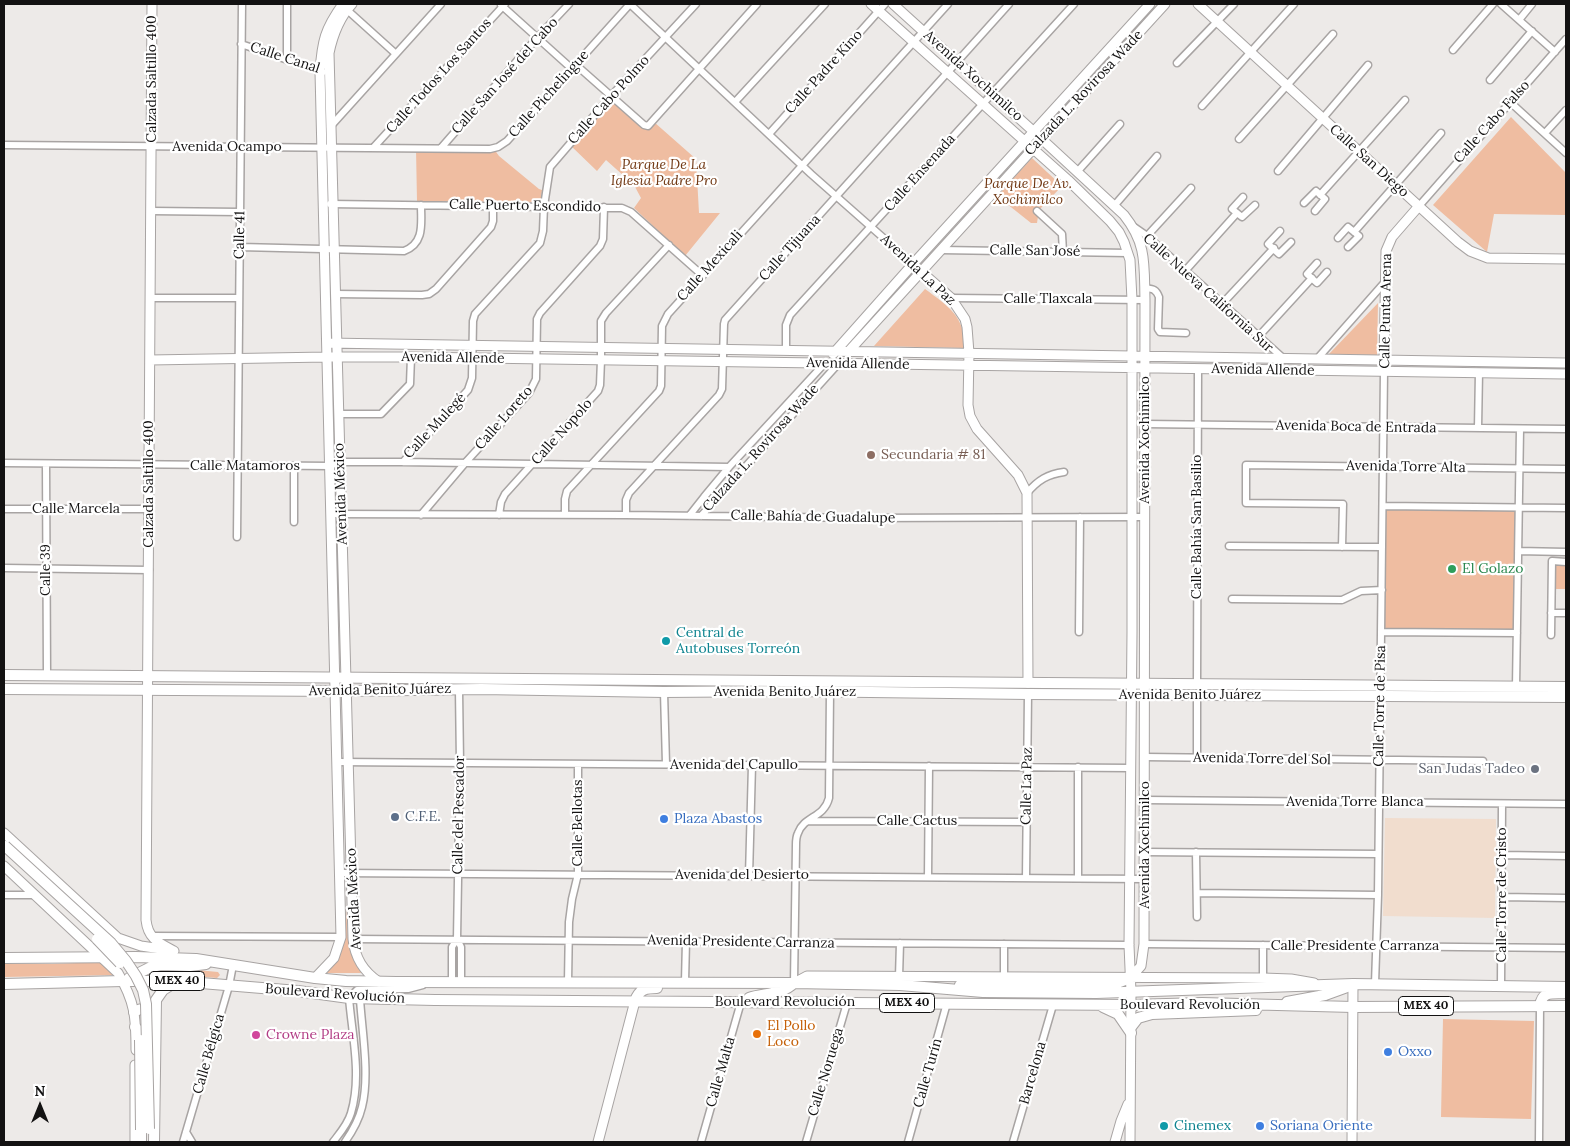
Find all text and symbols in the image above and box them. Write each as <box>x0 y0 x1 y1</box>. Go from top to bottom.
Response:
street label: Calle San José del Cabo <box>448 14 562 138</box>
street label: Calzada Saltillo 400 <box>144 15 160 143</box>
street label: Calle Todos Los Santos <box>383 15 495 137</box>
street label: Calle Padre Kino <box>782 27 866 117</box>
street label: Avenida Xochimilco <box>920 27 1026 125</box>
street label: Calzada L. Rovirosa Wade <box>1021 27 1147 159</box>
street label: Calle Canal <box>248 39 322 77</box>
street label: Calle Pichelingue <box>505 47 593 141</box>
street label: Calle Cabo Polmo <box>565 52 653 148</box>
street label: Calle Cabo Falso <box>1450 77 1534 167</box>
street label: Calle San Diego <box>1326 121 1412 201</box>
street label: Calle Ensenada <box>881 131 959 215</box>
street label: Avenida Ocampo <box>172 139 282 155</box>
park label: Parque De La Iglesia Padre Pro <box>611 157 717 190</box>
park label: Parque De Av. Xochimilco <box>984 176 1072 208</box>
street label: Calle Puerto Escondido <box>449 196 601 216</box>
street label: Calle 41 <box>231 211 249 259</box>
street label: Calle Tijuana <box>756 211 824 285</box>
street label: Calle Mexicali <box>674 227 746 305</box>
street label: Calle Nueva California Sur <box>1139 230 1277 356</box>
street label: Avenida La Paz <box>877 231 959 309</box>
street label: Calle San José <box>990 242 1080 260</box>
street label: Calle Punta Arena <box>1377 253 1395 369</box>
street label: Calle Tlaxcala <box>1004 291 1092 307</box>
street label: Avenida Allende <box>401 349 505 367</box>
street label: Avenida Allende <box>806 355 910 373</box>
street label: Avenida Allende <box>1211 361 1315 379</box>
street label: Avenida Xochimilco <box>1137 376 1153 504</box>
street label: Calzada L. Rovirosa Wade <box>699 381 823 515</box>
street label: Calle Loreto <box>472 383 536 453</box>
street label: Calle Mulegé <box>400 390 470 462</box>
street label: Calle Nopolo <box>528 395 596 469</box>
street label: Avenida Boca de Entrada <box>1275 417 1437 437</box>
street label: Calzada Saltillo 400 <box>141 420 157 548</box>
street label: Avenida México <box>331 443 351 545</box>
place label: Secundaria # 81 <box>881 447 986 463</box>
marker: Secundaria # 81 <box>865 449 877 461</box>
street label: Calle Bahía San Basilio <box>1189 455 1205 599</box>
street label: Calle Matamoros <box>190 458 300 474</box>
street label: Avenida Torre Alta <box>1346 458 1466 476</box>
street label: Calle Marcela <box>32 501 120 517</box>
street label: Calle Bahía de Guadalupe <box>731 507 895 527</box>
street label: Calle 39 <box>38 544 54 596</box>
place label: El Golazo <box>1462 561 1523 577</box>
marker: El Golazo <box>1446 563 1458 575</box>
place label: Central de Autobuses Torreón <box>676 625 800 658</box>
marker: Central de Autobuses Torreón <box>660 635 672 647</box>
street label: Calle Torre de Pisa <box>1371 645 1389 767</box>
street label: Avenida Benito Juárez <box>309 680 451 700</box>
street label: Avenida Benito Juárez <box>714 684 856 700</box>
street label: Avenida Benito Juárez <box>1119 687 1261 703</box>
street label: Calle La Paz <box>1018 747 1036 825</box>
street label: Avenida Torre del Sol <box>1193 749 1331 769</box>
street label: Calle del Pescador <box>450 755 468 875</box>
street label: Avenida del Capullo <box>670 757 798 773</box>
place label: San Judas Tadeo <box>1418 761 1525 777</box>
marker: San Judas Tadeo <box>1529 763 1541 775</box>
street label: Calle Bellotas <box>570 779 586 867</box>
street label: Avenida Xochimilco <box>1137 781 1153 909</box>
street label: Avenida Torre Blanca <box>1286 794 1424 810</box>
place label: C.F.E. <box>405 809 441 825</box>
marker: C.F.E. <box>389 811 401 823</box>
place label: Plaza Abastos <box>674 811 762 827</box>
marker: Plaza Abastos <box>658 813 670 825</box>
street label: Calle Cactus <box>877 813 957 829</box>
street label: Calle Torre de Cristo <box>1494 827 1510 963</box>
street label: Avenida México <box>343 848 365 950</box>
street label: Avenida del Desierto <box>675 867 809 883</box>
street label: Avenida Presidente Carranza <box>647 932 835 952</box>
street label: Calle Presidente Carranza <box>1271 938 1439 954</box>
road number: MEX 40 <box>150 971 204 990</box>
street label: Boulevard Revolución <box>264 981 406 1007</box>
street label: Boulevard Revolución <box>715 994 855 1010</box>
road number: MEX 40 <box>880 994 934 1012</box>
road number: MEX 40 <box>1398 996 1454 1016</box>
street label: Boulevard Revolución <box>1120 997 1260 1013</box>
street label: Calle Bélgica <box>190 1012 228 1096</box>
place label: El Pollo Loco <box>767 1018 816 1050</box>
street label: Calle Noruega <box>805 1026 847 1118</box>
place label: Crowne Plaza <box>266 1027 355 1043</box>
marker: El Pollo Loco <box>751 1028 763 1040</box>
marker: Crowne Plaza <box>250 1029 262 1041</box>
street label: Calle Malta <box>703 1035 739 1109</box>
street label: Calle Turín <box>910 1036 946 1110</box>
street label: Barcelona <box>1016 1040 1050 1106</box>
place label: Oxxo <box>1398 1044 1432 1060</box>
marker: Oxxo <box>1382 1046 1394 1058</box>
north arrow <box>15 1081 65 1131</box>
text: N <box>35 1082 45 1100</box>
place label: Cinemex <box>1174 1118 1231 1134</box>
place label: Soriana Oriente <box>1270 1118 1373 1134</box>
marker: Cinemex <box>1158 1120 1170 1132</box>
marker: Soriana Oriente <box>1254 1120 1266 1132</box>

